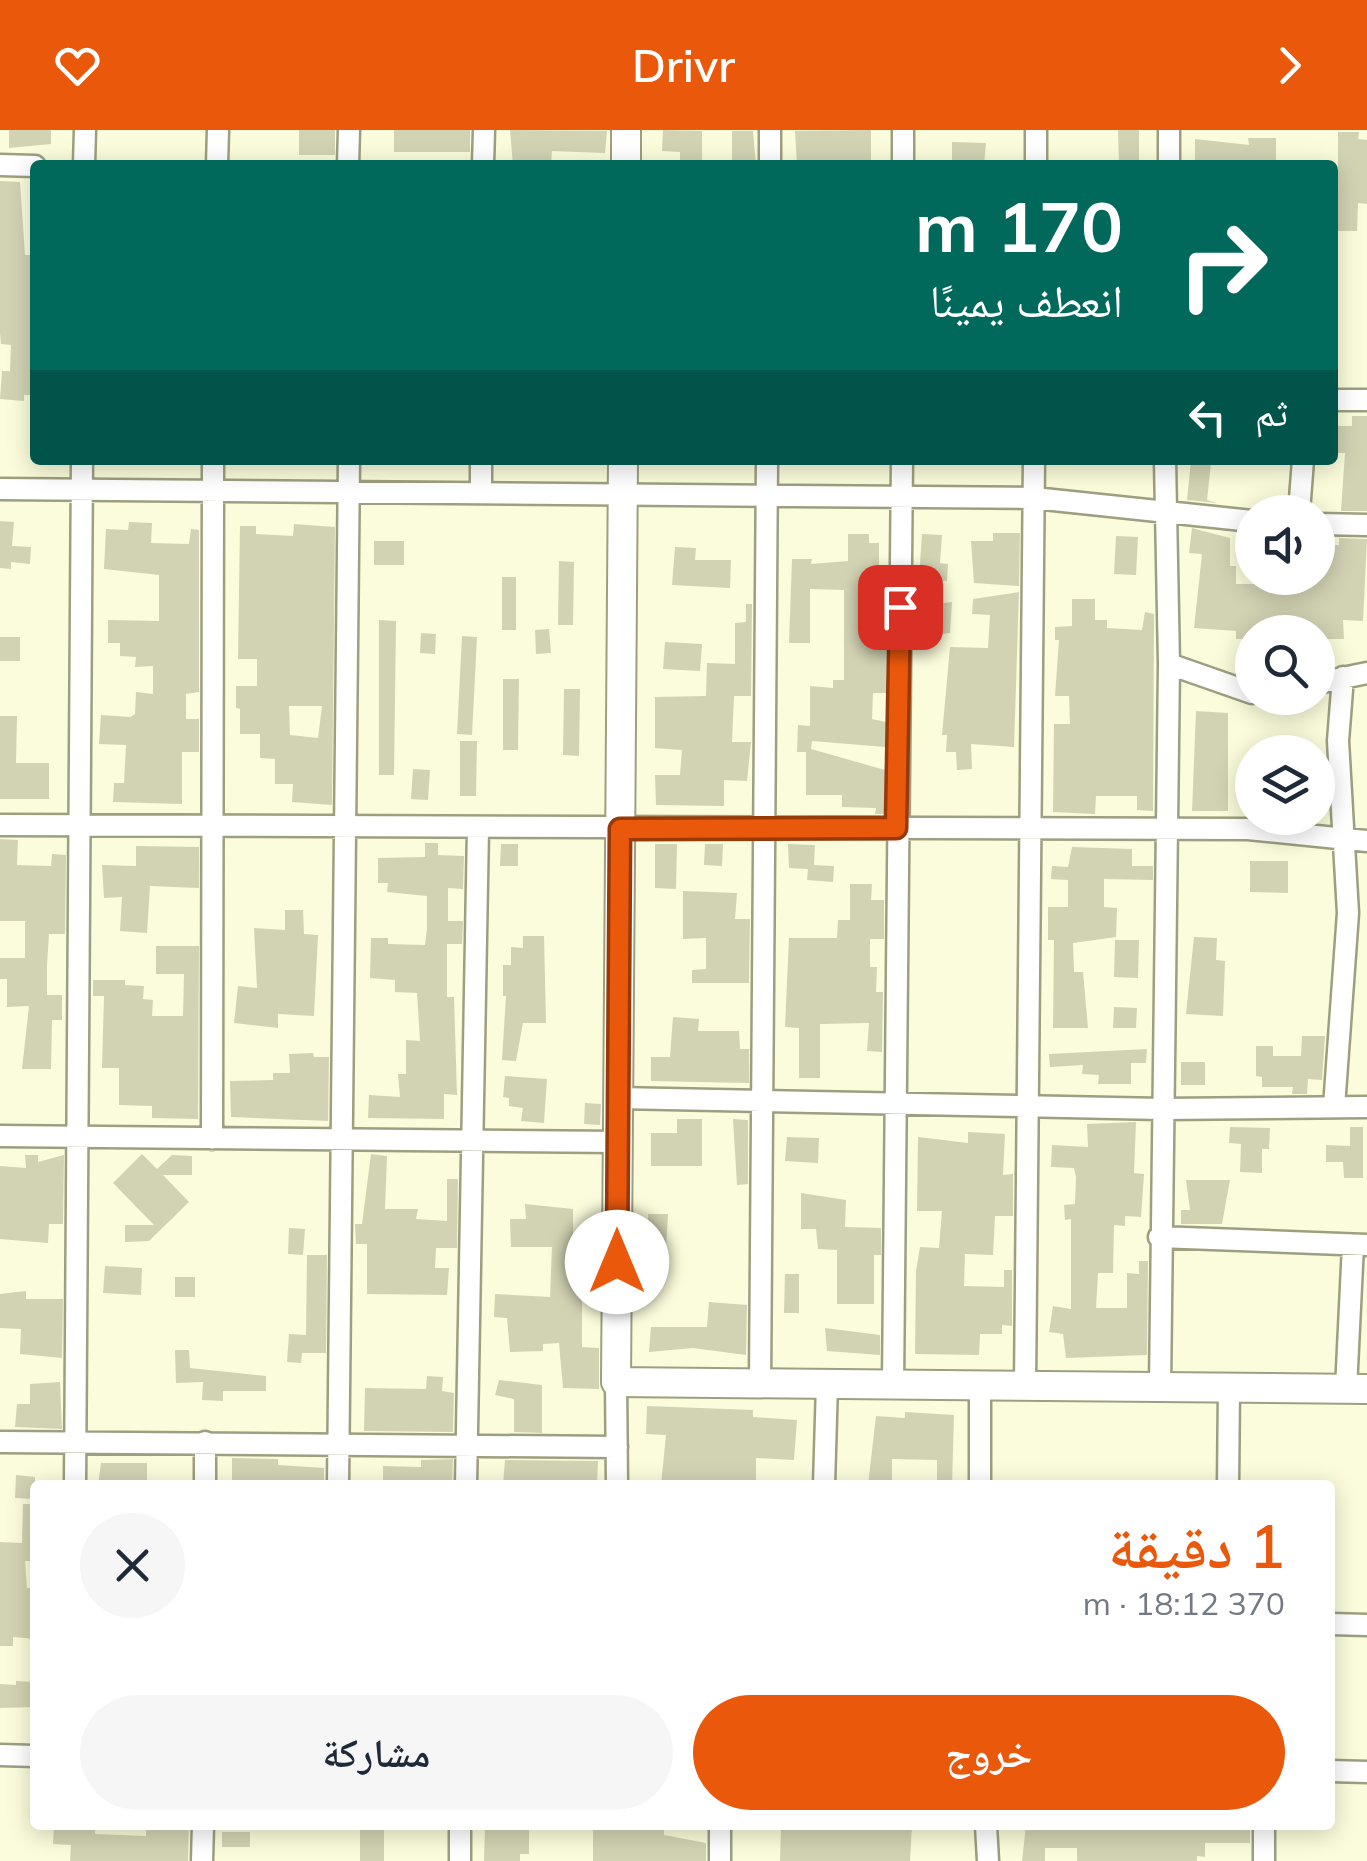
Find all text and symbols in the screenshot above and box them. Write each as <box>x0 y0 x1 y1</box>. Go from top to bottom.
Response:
text: Drivr <box>632 37 735 93</box>
icon: heart <box>50 38 105 93</box>
icon: forward <box>1262 38 1317 93</box>
text: 170 m <box>915 182 1123 270</box>
icon: right <box>1158 200 1288 330</box>
text: انعطف يمينًا <box>930 272 1123 328</box>
text: ثم <box>1255 388 1288 436</box>
icon: left <box>1180 390 1235 445</box>
map controls <box>1235 495 1335 835</box>
button: sound <box>1235 495 1335 595</box>
pin <box>858 565 943 650</box>
icon: arrive <box>873 580 928 635</box>
button: search <box>1235 615 1335 715</box>
button: layers <box>1235 735 1335 835</box>
position arrow <box>565 1210 669 1314</box>
text: 1 دقيقة <box>1108 1508 1285 1583</box>
button: close <box>80 1513 185 1618</box>
text: 370 m · 18:12 <box>1083 1583 1285 1623</box>
button: مشاركة <box>80 1695 673 1810</box>
button: خروج <box>693 1695 1285 1810</box>

